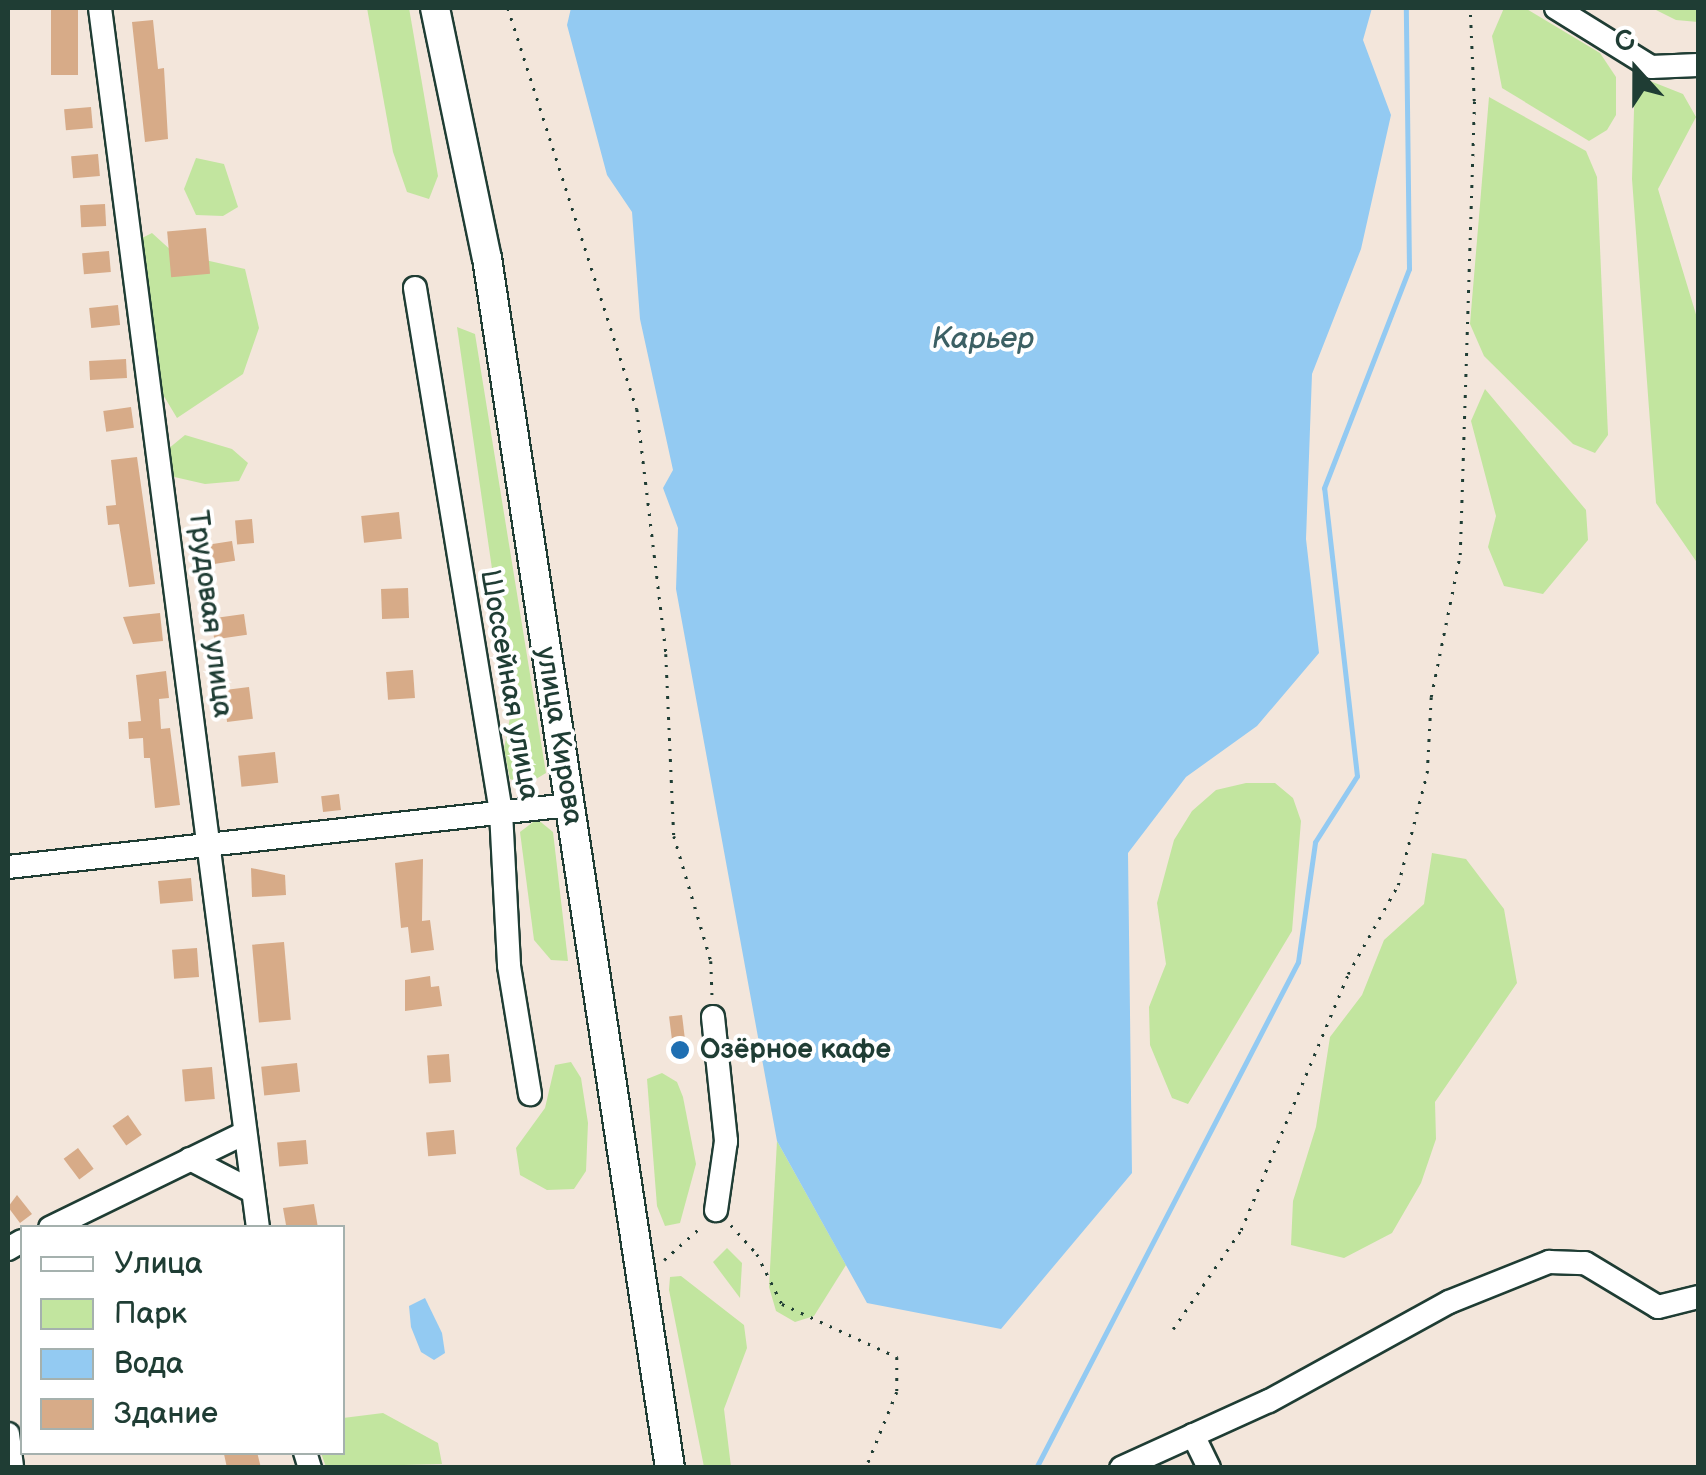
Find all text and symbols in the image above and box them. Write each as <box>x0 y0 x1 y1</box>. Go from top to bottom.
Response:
north arrow <box>1586 20 1686 120</box>
text: С <box>1610 23 1640 60</box>
water label: Карьер <box>932 321 1034 357</box>
street label: Трудовая улица <box>181 509 239 719</box>
street label: Шоссейная улица <box>472 567 546 803</box>
street label: улица Кирова <box>528 644 590 828</box>
place label: Озёрное кафе <box>700 1033 891 1067</box>
marker: Озёрное кафе <box>669 1039 691 1061</box>
legend <box>20 1225 345 1455</box>
text: Улица <box>114 1246 203 1282</box>
text: Парк <box>114 1296 187 1332</box>
text: Вода <box>114 1346 184 1382</box>
text: Здание <box>114 1396 218 1432</box>

